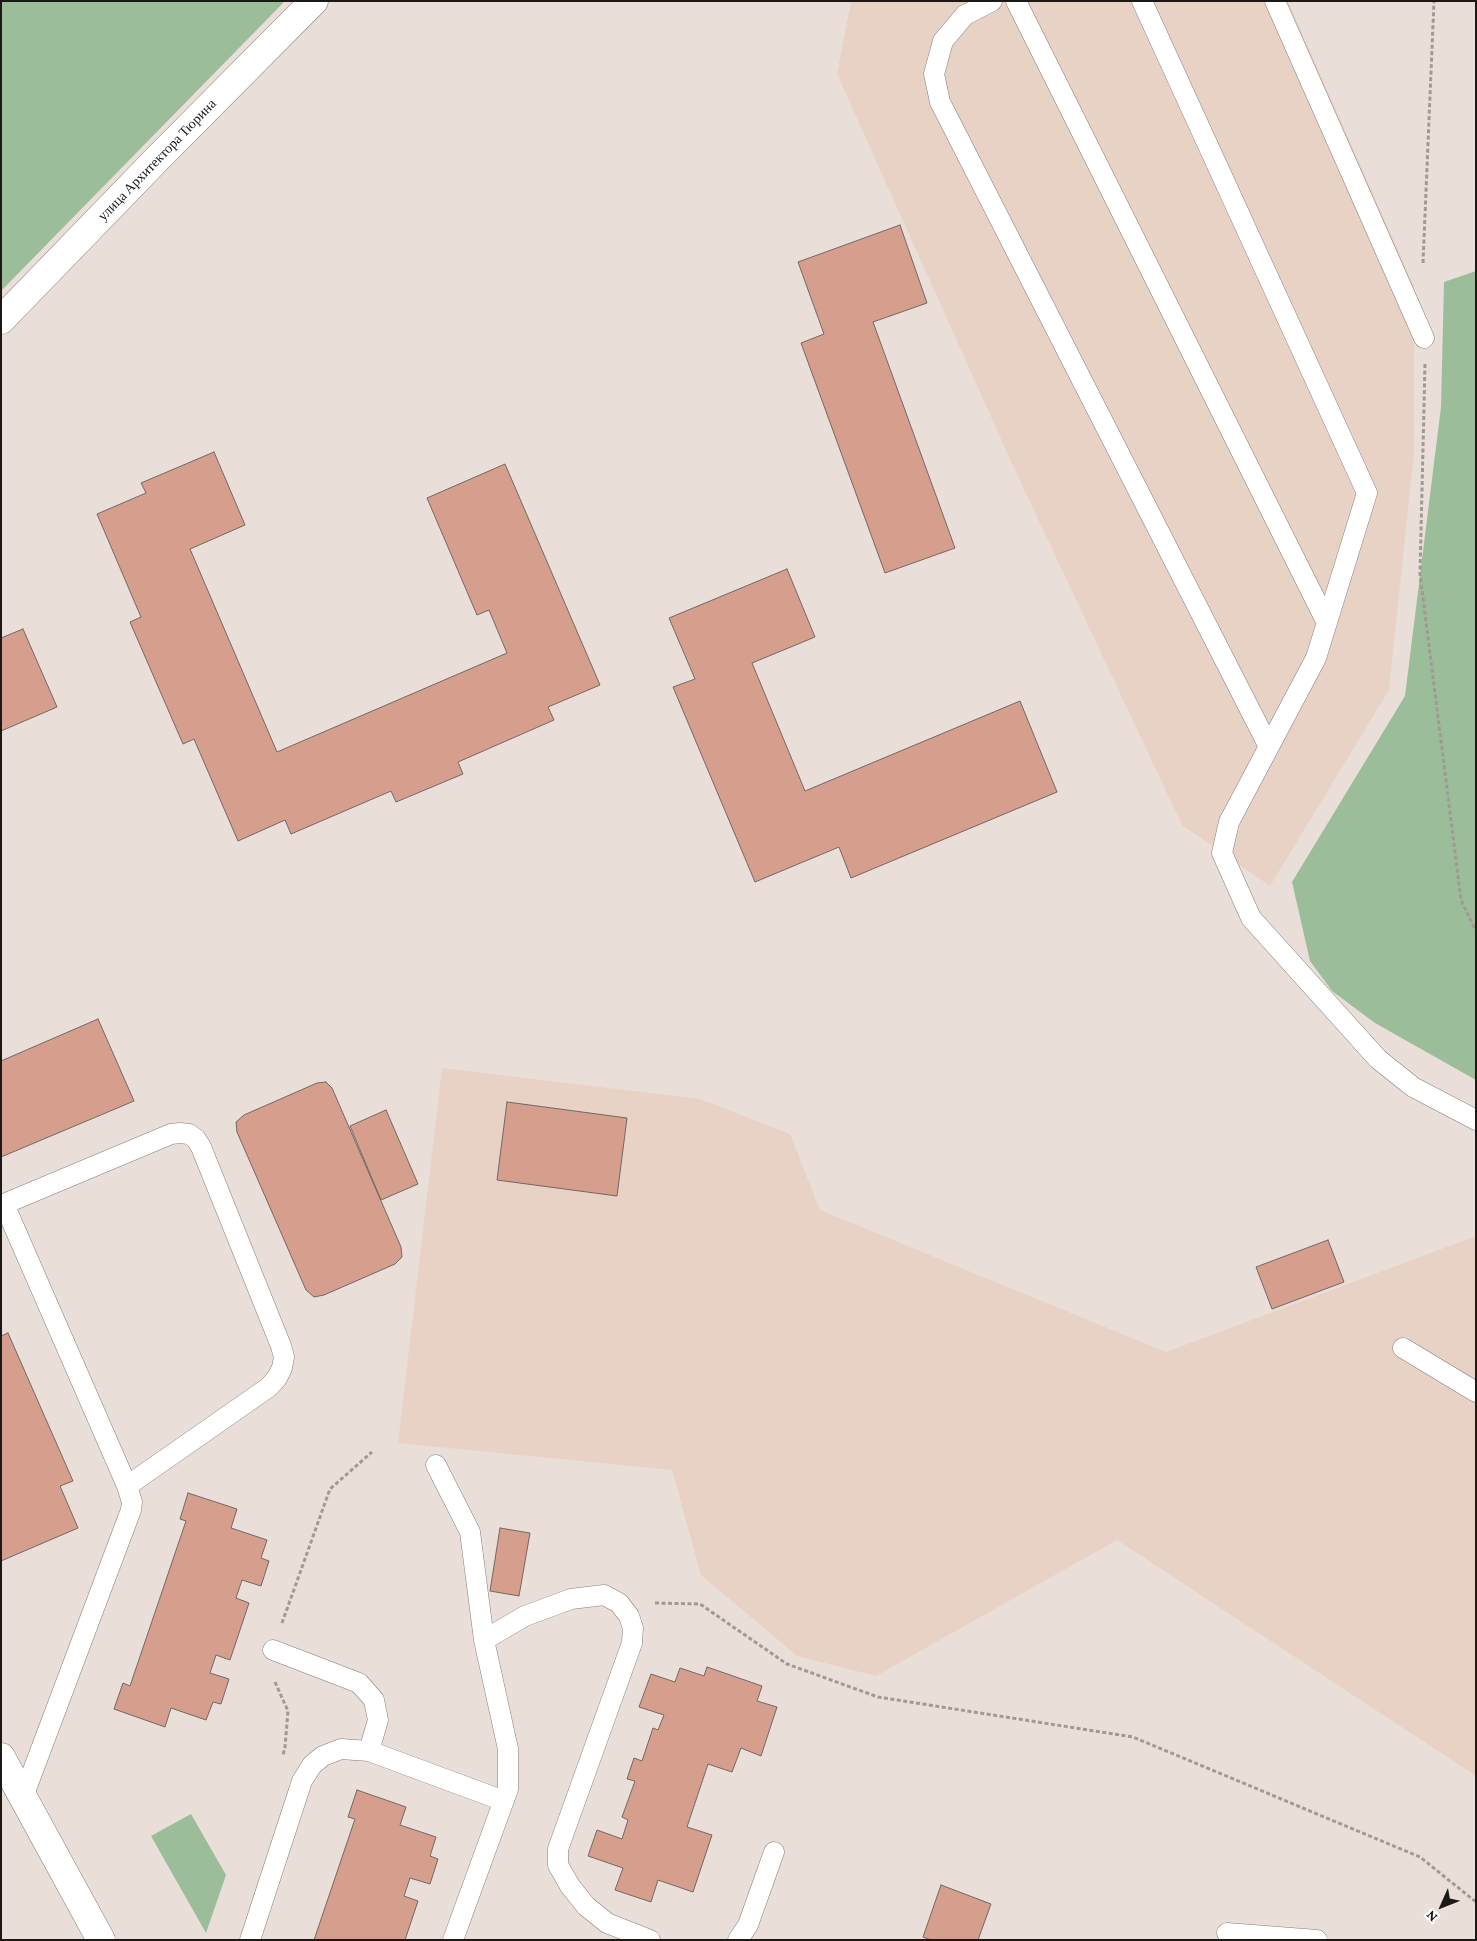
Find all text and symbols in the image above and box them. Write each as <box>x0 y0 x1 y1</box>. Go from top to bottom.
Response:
street label: улица Архитектора Тюрина <box>94 96 220 224</box>
north arrow <box>1417 1881 1467 1931</box>
text: N <box>1422 1907 1440 1925</box>

